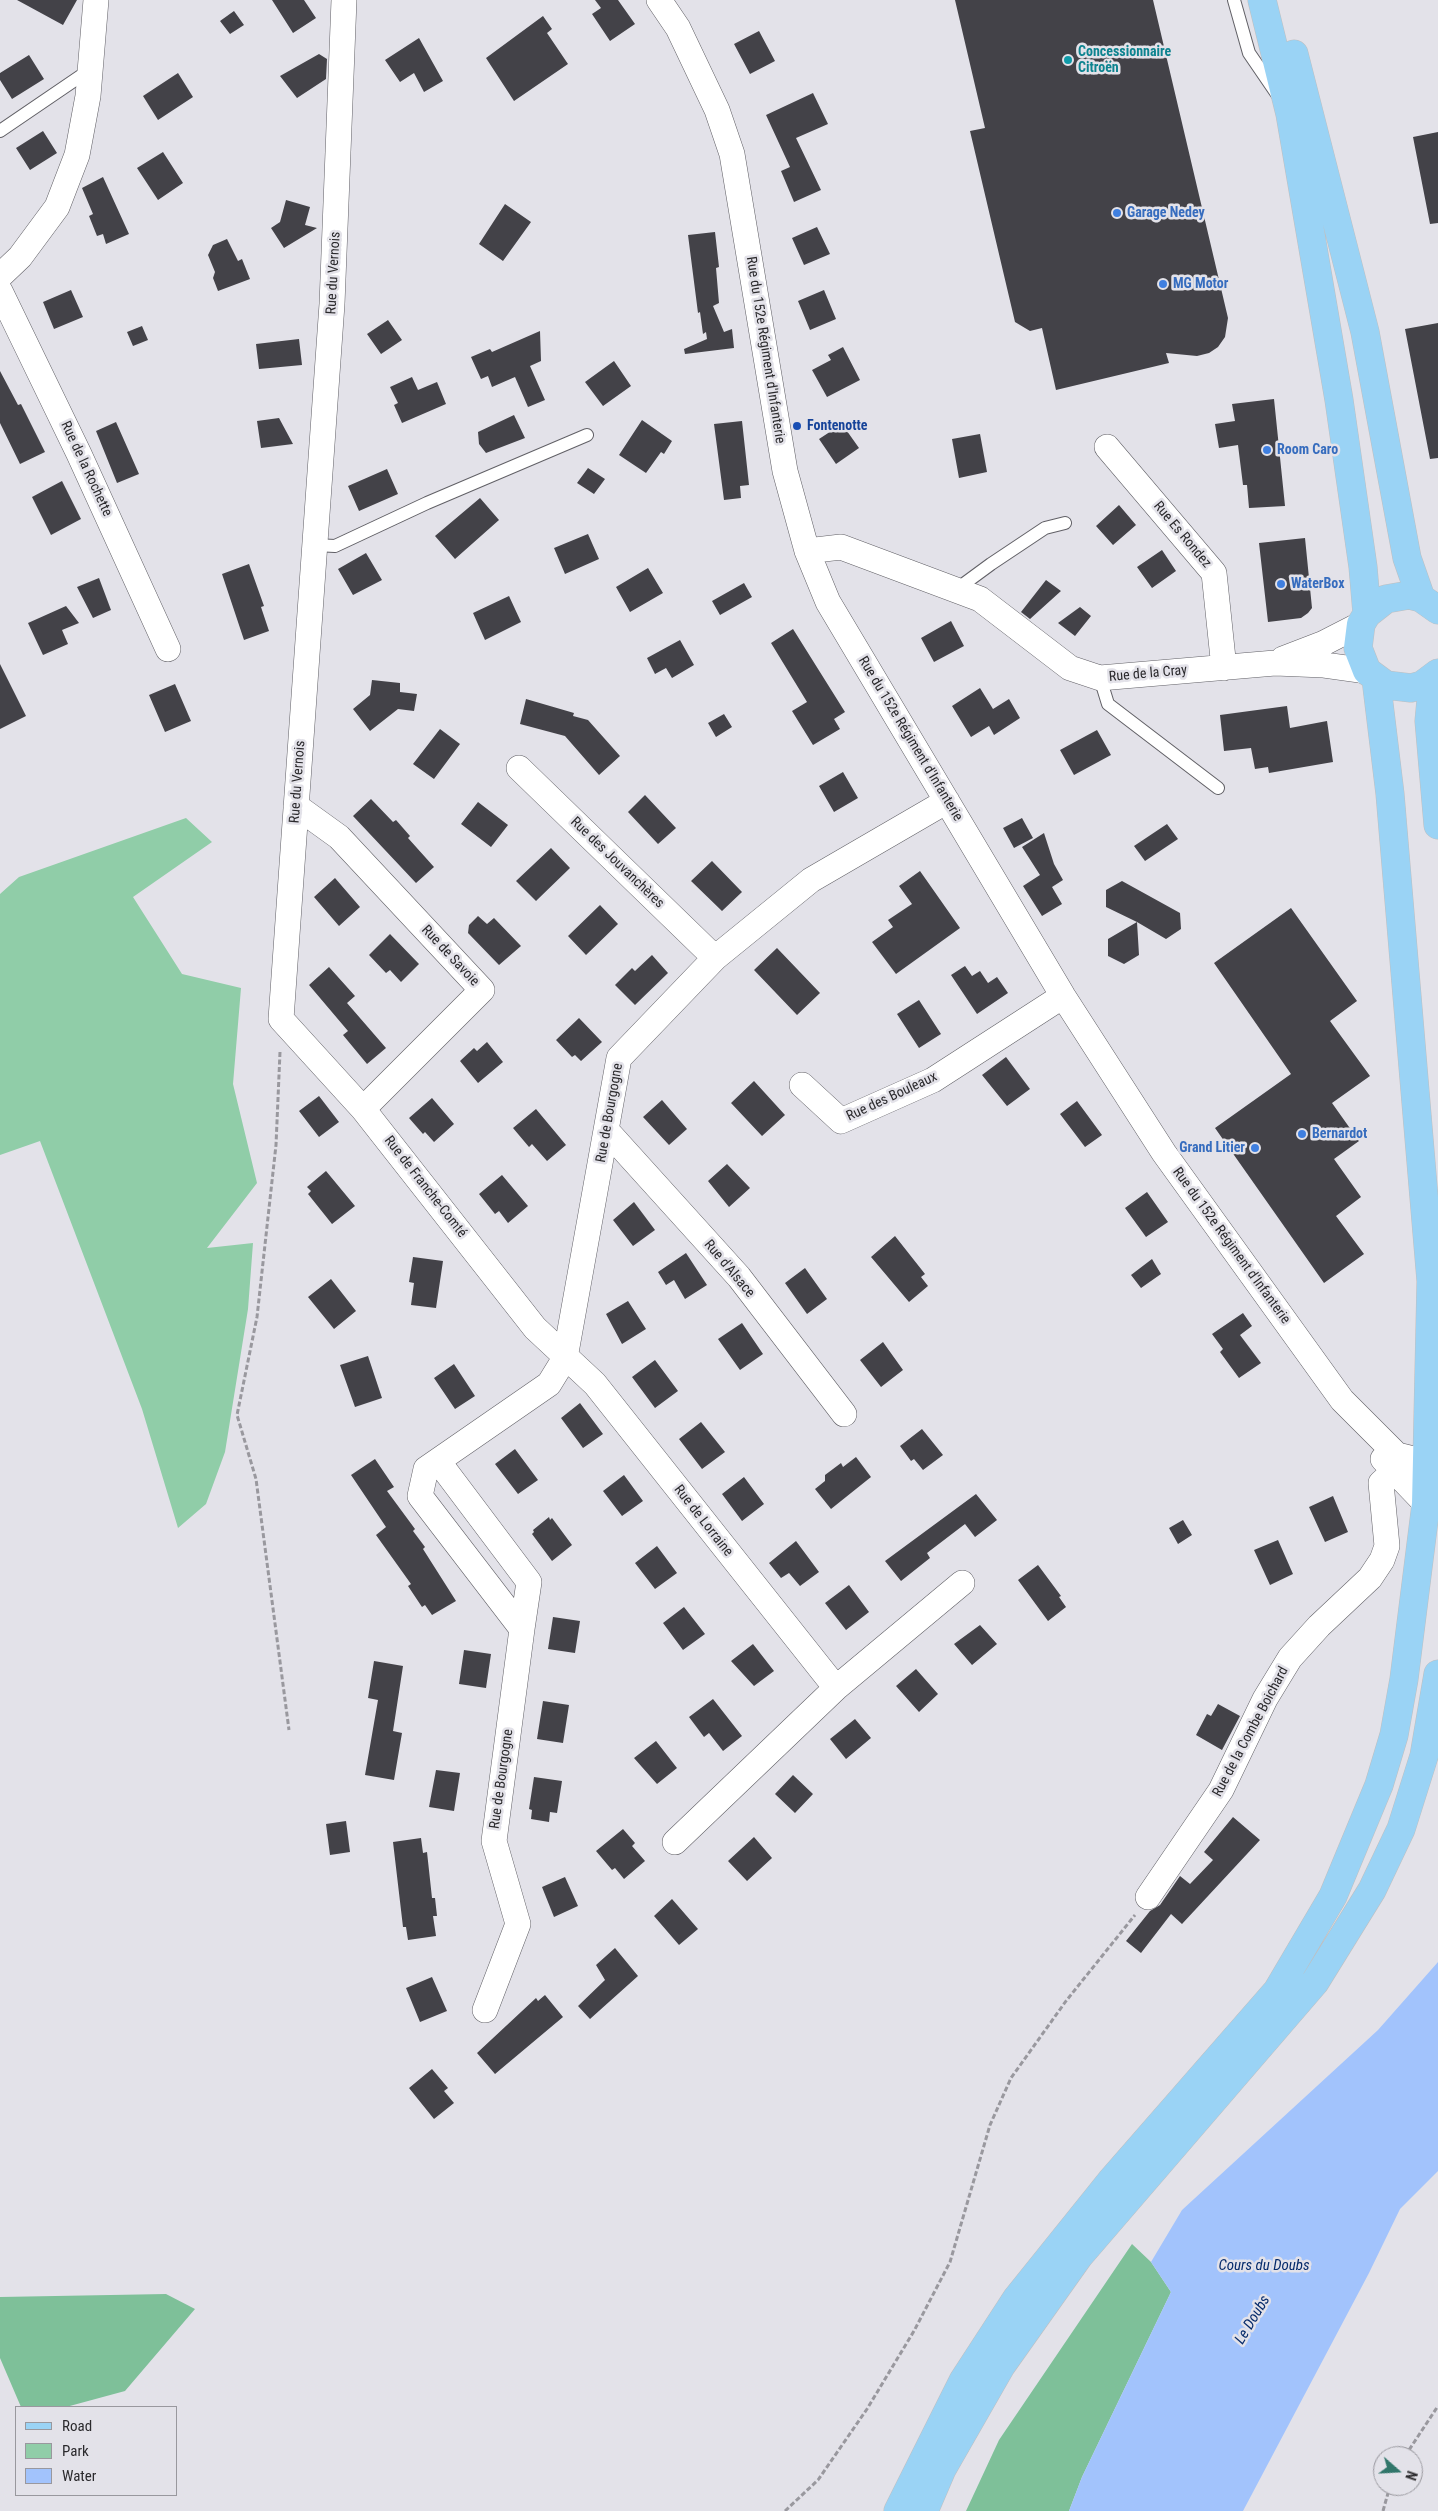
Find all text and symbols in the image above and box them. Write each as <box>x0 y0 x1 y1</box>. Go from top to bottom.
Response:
place label: Concessionnaire Citroën <box>1078 44 1171 76</box>
marker: Concessionnaire Citroën <box>1062 54 1074 66</box>
place label: Garage Nedey <box>1127 205 1205 221</box>
marker: Garage Nedey <box>1111 207 1123 219</box>
street label: Rue du Vernois <box>323 231 345 315</box>
street label: Rue du 152e Régiment d'Infanterie <box>742 255 788 445</box>
place label: MG Motor <box>1173 276 1228 292</box>
marker: MG Motor <box>1157 278 1169 290</box>
place label: Fontenotte <box>807 418 868 434</box>
street label: Rue de la Rochette <box>57 419 115 519</box>
marker: Fontenotte <box>791 420 803 432</box>
place label: Room Caro <box>1277 442 1338 458</box>
marker: Room Caro <box>1261 444 1273 456</box>
street label: Rue Es Rondez <box>1149 498 1215 572</box>
place label: WaterBox <box>1291 576 1344 592</box>
marker: WaterBox <box>1275 578 1287 590</box>
street label: Rue du 152e Régiment d'Infanterie <box>854 654 966 824</box>
street label: Rue de la Cray <box>1108 662 1188 686</box>
street label: Rue du Vernois <box>287 740 309 824</box>
street label: Rue des Jouvanchères <box>567 814 667 912</box>
street label: Rue de Savoie <box>418 922 482 990</box>
street label: Rue de Bourgogne <box>593 1062 627 1164</box>
street label: Rue des Bouleaux <box>844 1069 940 1125</box>
place label: Bernardot <box>1312 1126 1367 1142</box>
marker: Bernardot <box>1296 1128 1308 1140</box>
street label: Rue de Franche-Comté <box>380 1133 470 1241</box>
place label: Grand Litier <box>1179 1140 1245 1156</box>
marker: Grand Litier <box>1249 1142 1261 1154</box>
street label: Rue du 152e Régiment d'Infanterie <box>1169 1165 1293 1327</box>
street label: Rue d'Alsace <box>700 1237 758 1301</box>
street label: Rue de Lorraine <box>670 1482 736 1560</box>
street label: Rue de la Combe Boichard <box>1210 1664 1292 1800</box>
street label: Rue de Bourgogne <box>487 1728 517 1830</box>
water label: Cours du Doubs <box>1218 2257 1310 2275</box>
water label: Le Doubs <box>1231 2292 1275 2348</box>
legend <box>15 2406 178 2496</box>
text: Road <box>62 2417 92 2435</box>
text: Park <box>62 2442 89 2460</box>
north arrow <box>1373 2446 1423 2496</box>
text: Water <box>62 2467 96 2485</box>
text: N <box>1402 2469 1420 2482</box>

